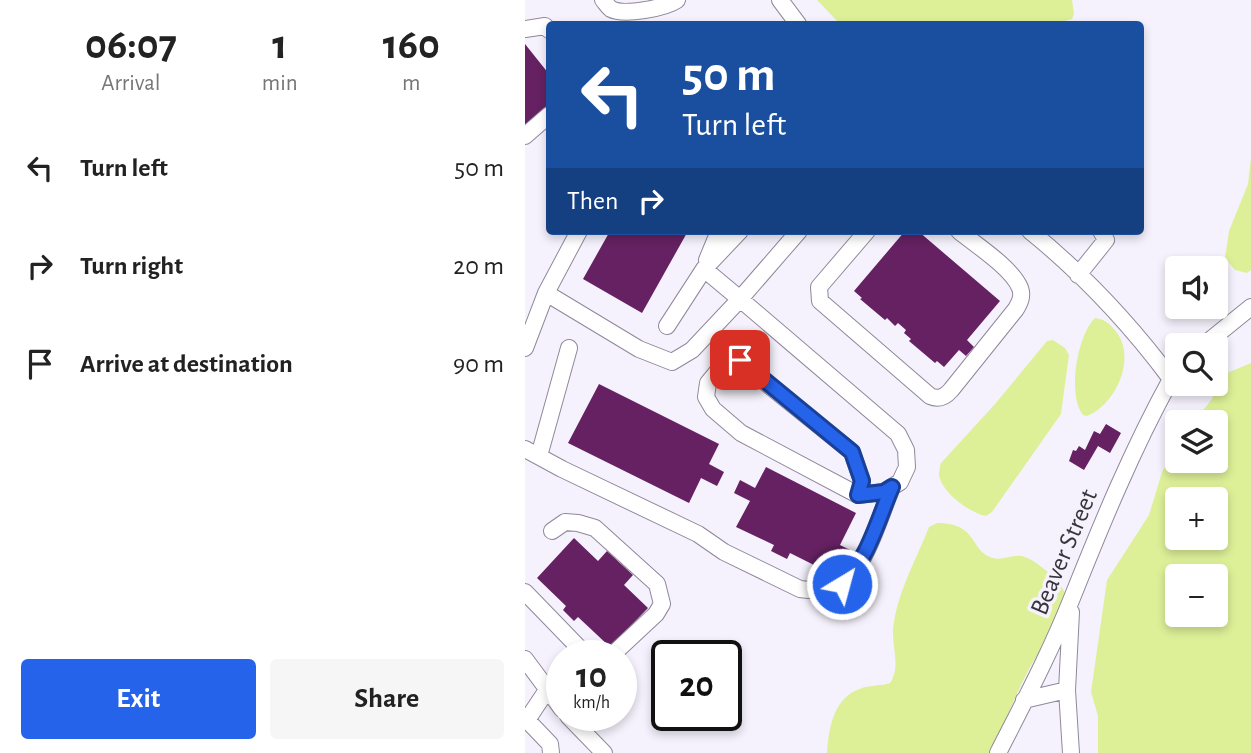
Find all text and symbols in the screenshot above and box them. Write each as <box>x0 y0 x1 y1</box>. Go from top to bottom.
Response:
text: 06:07 <box>85 24 177 66</box>
text: 1 <box>272 24 287 66</box>
text: 160 <box>383 24 440 66</box>
icon: left <box>567 49 658 140</box>
text: 50 m <box>682 51 776 100</box>
text: Arrival <box>101 72 160 95</box>
text: min <box>262 72 298 95</box>
text: m <box>402 72 421 95</box>
text: Turn left <box>682 109 786 141</box>
icon: left <box>21 149 59 187</box>
text: Turn left <box>80 155 168 181</box>
text: 50 m <box>454 155 504 181</box>
icon: right <box>632 182 670 220</box>
text: Then <box>567 188 618 214</box>
icon: right <box>21 247 59 285</box>
text: Turn right <box>80 253 183 279</box>
text: 20 m <box>453 253 504 279</box>
map controls <box>1165 256 1228 627</box>
button: sound <box>1165 256 1228 319</box>
pin <box>710 330 770 390</box>
button: search <box>1165 333 1228 396</box>
icon: arrive <box>721 341 759 379</box>
icon: arrive <box>21 345 59 383</box>
text: Arrive at destination <box>80 351 293 377</box>
text: 90 m <box>453 351 504 377</box>
button: layers <box>1165 410 1228 473</box>
street label: Beaver Street <box>1026 485 1102 619</box>
button: + <box>1165 487 1228 550</box>
position arrow <box>805 547 879 621</box>
button: − <box>1165 564 1228 627</box>
speed limit sign: 20 <box>651 640 742 731</box>
button: Exit <box>21 659 256 739</box>
button: Share <box>270 659 504 739</box>
text: 10 <box>576 659 607 694</box>
text: km/h <box>573 694 610 712</box>

